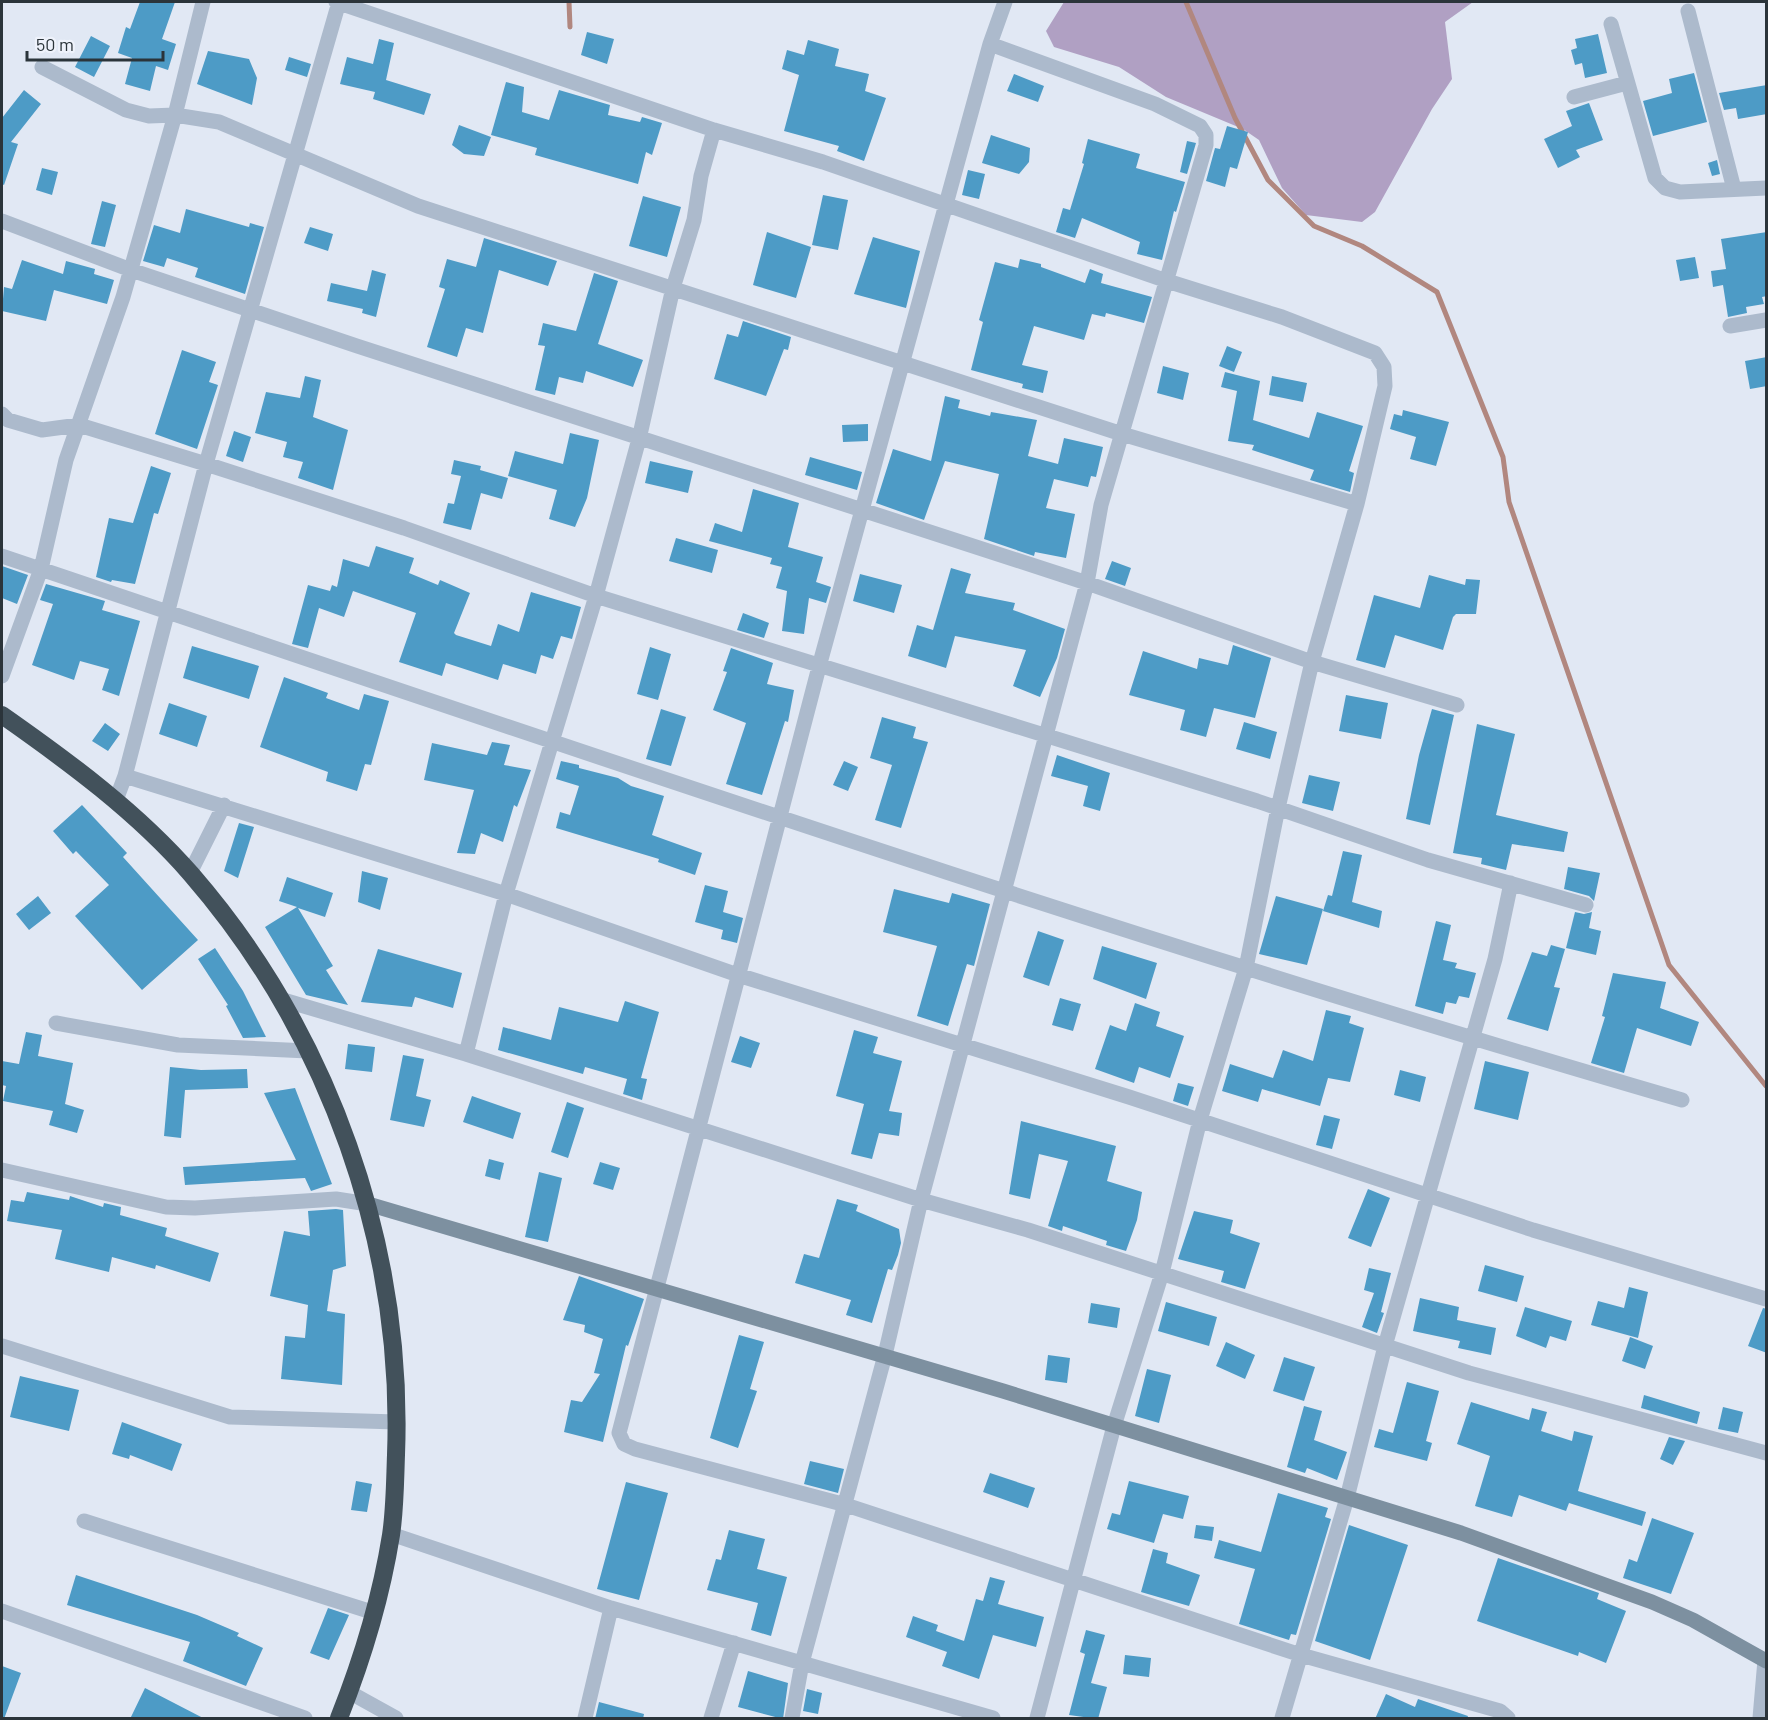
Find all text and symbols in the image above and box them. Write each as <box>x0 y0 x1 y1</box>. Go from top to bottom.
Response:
scale bar <box>27 24 164 62</box>
text: 50 m <box>36 33 74 55</box>

